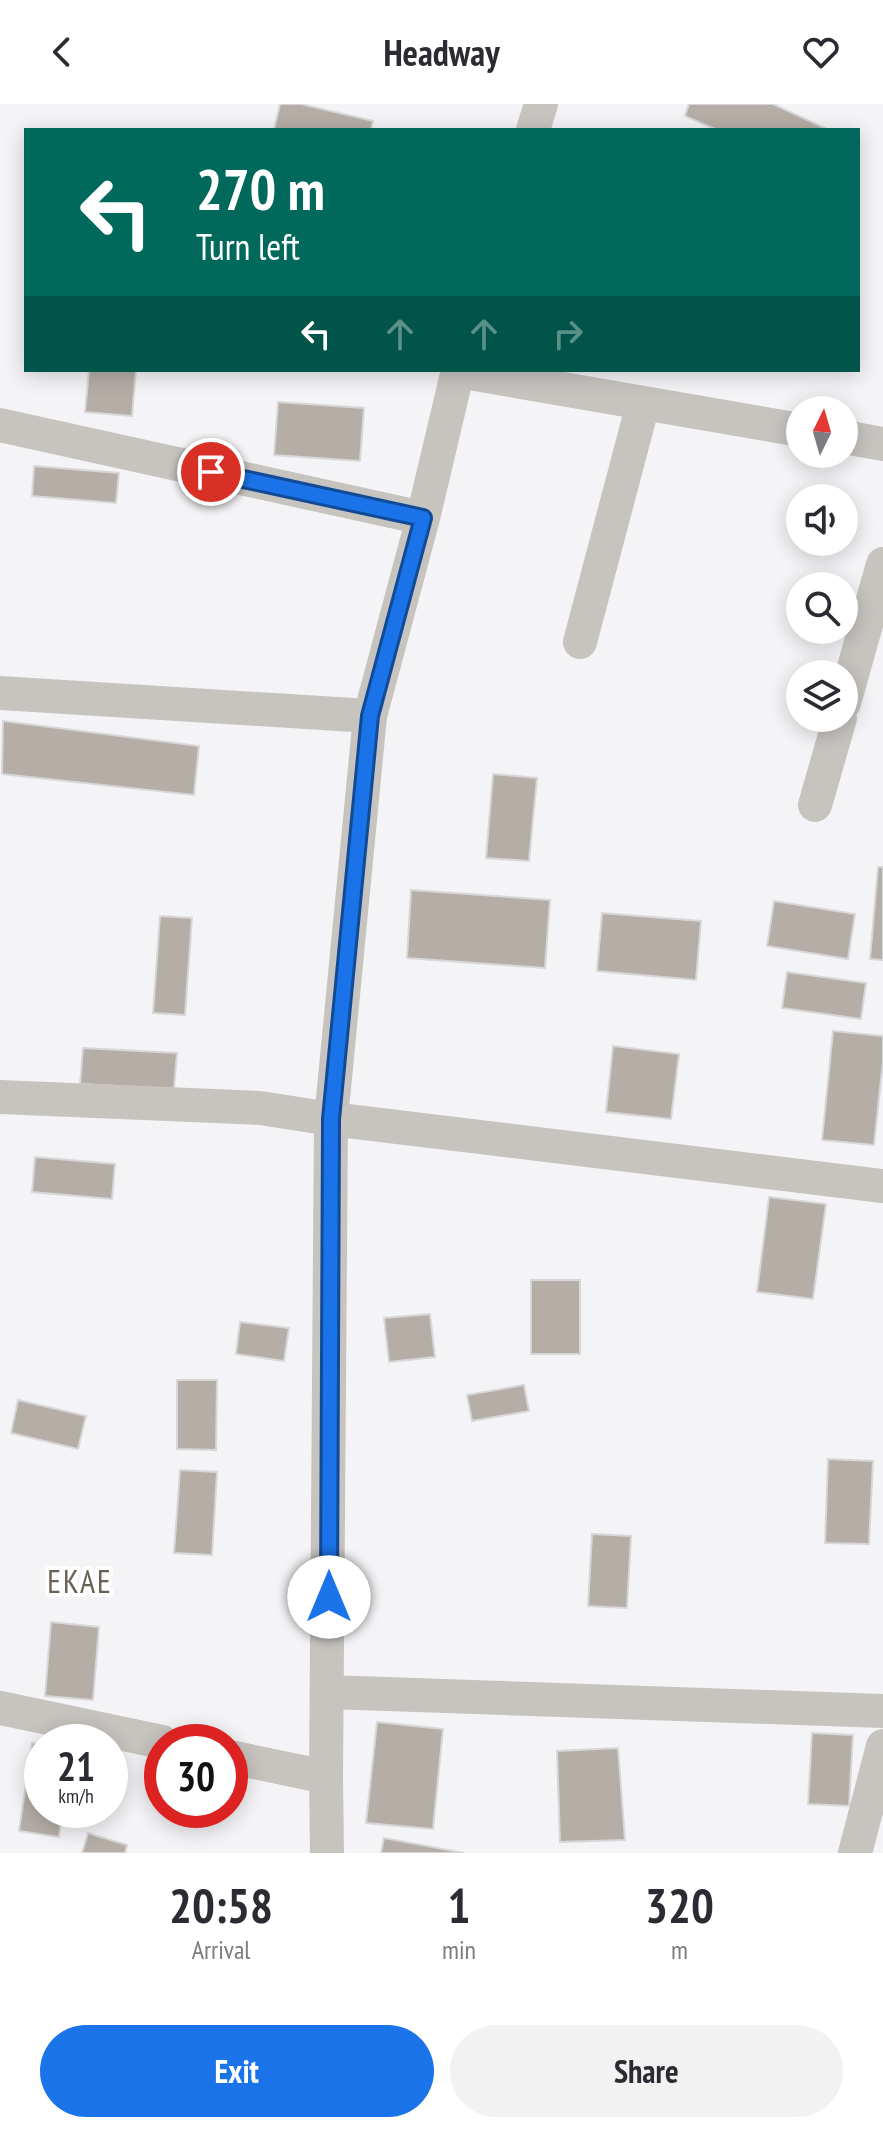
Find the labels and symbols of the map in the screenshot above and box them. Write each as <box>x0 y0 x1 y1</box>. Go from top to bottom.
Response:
north arrow <box>786 396 858 468</box>
pin <box>177 438 245 506</box>
position arrow <box>287 1555 371 1639</box>
district label: EKAE <box>47 1560 113 1602</box>
speed limit sign: 30 <box>144 1724 248 1828</box>

